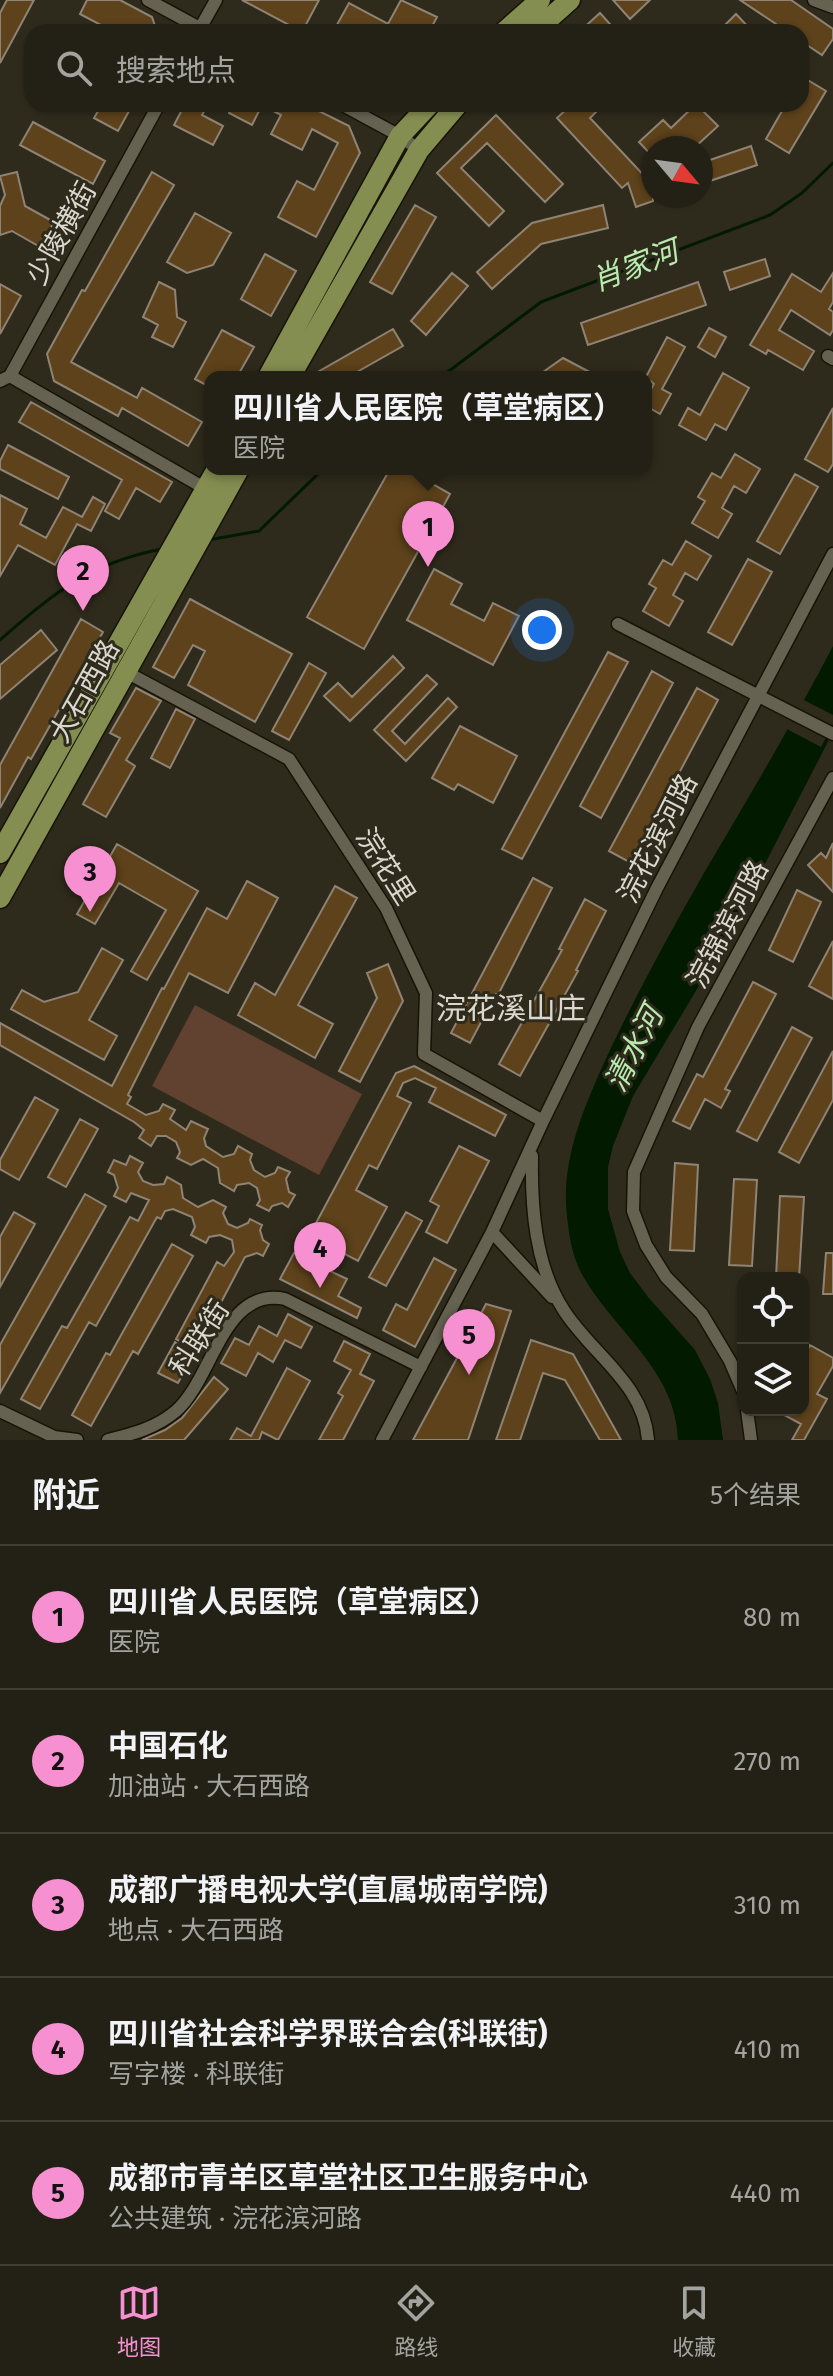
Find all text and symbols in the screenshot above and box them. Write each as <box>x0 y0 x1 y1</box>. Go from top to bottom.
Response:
search box <box>24 24 809 112</box>
icon: search <box>52 46 96 90</box>
text: 搜索地点 <box>116 53 236 89</box>
north arrow <box>641 136 713 208</box>
street label: 少陵横街 <box>20 176 103 290</box>
water label: 肖家河 <box>587 231 688 299</box>
popup <box>204 371 652 475</box>
text: 四川省人民医院（草堂病区） <box>233 390 623 426</box>
text: 医院 <box>233 433 285 464</box>
pin: 1 <box>402 501 454 567</box>
pin: 2 <box>57 545 109 611</box>
your location <box>522 610 562 650</box>
street label: 大石西路 <box>43 634 126 748</box>
street label: 浣花滨河路 <box>611 768 704 908</box>
street label: 浣花里 <box>349 822 422 911</box>
pin: 3 <box>64 846 116 912</box>
street label: 浣锦滨河路 <box>680 855 775 994</box>
district label: 浣花溪山庄 <box>436 991 586 1027</box>
water label: 清水河 <box>598 996 673 1097</box>
pin: 4 <box>294 1222 346 1288</box>
map controls <box>737 1272 809 1416</box>
button: locate <box>737 1272 809 1344</box>
street label: 科联街 <box>163 1294 236 1382</box>
pin: 5 <box>443 1309 495 1375</box>
button: layers <box>737 1344 809 1416</box>
text: 附近 <box>32 1475 100 1516</box>
text: 5个结果 <box>710 1480 801 1511</box>
text: 四川省人民医院（草堂病区） <box>108 1584 498 1620</box>
text: 1 <box>52 1602 64 1633</box>
text: 80 m <box>743 1602 801 1633</box>
text: 医院 <box>108 1627 160 1658</box>
text: 中国石化 <box>108 1728 228 1764</box>
text: 2 <box>51 1746 65 1777</box>
text: 270 m <box>733 1746 801 1777</box>
text: 加油站 · 大石西路 <box>108 1771 310 1802</box>
text: 成都广播电视大学(直属城南学院) <box>108 1872 548 1908</box>
text: 3 <box>51 1890 65 1921</box>
text: 310 m <box>734 1890 801 1921</box>
text: 地点 · 大石西路 <box>108 1915 284 1946</box>
text: 四川省社会科学界联合会(科联街) <box>108 2016 548 2052</box>
text: 4 <box>51 2034 65 2065</box>
text: 410 m <box>734 2034 801 2065</box>
text: 写字楼 · 科联街 <box>108 2059 284 2090</box>
text: 成都市青羊区草堂社区卫生服务中心 <box>108 2160 588 2196</box>
text: 5 <box>51 2178 65 2209</box>
text: 440 m <box>730 2178 801 2209</box>
text: 公共建筑 · 浣花滨河路 <box>108 2203 362 2234</box>
tab: 地图 <box>117 2281 161 2361</box>
tab: 路线 <box>394 2281 438 2361</box>
tab: 收藏 <box>672 2281 716 2361</box>

